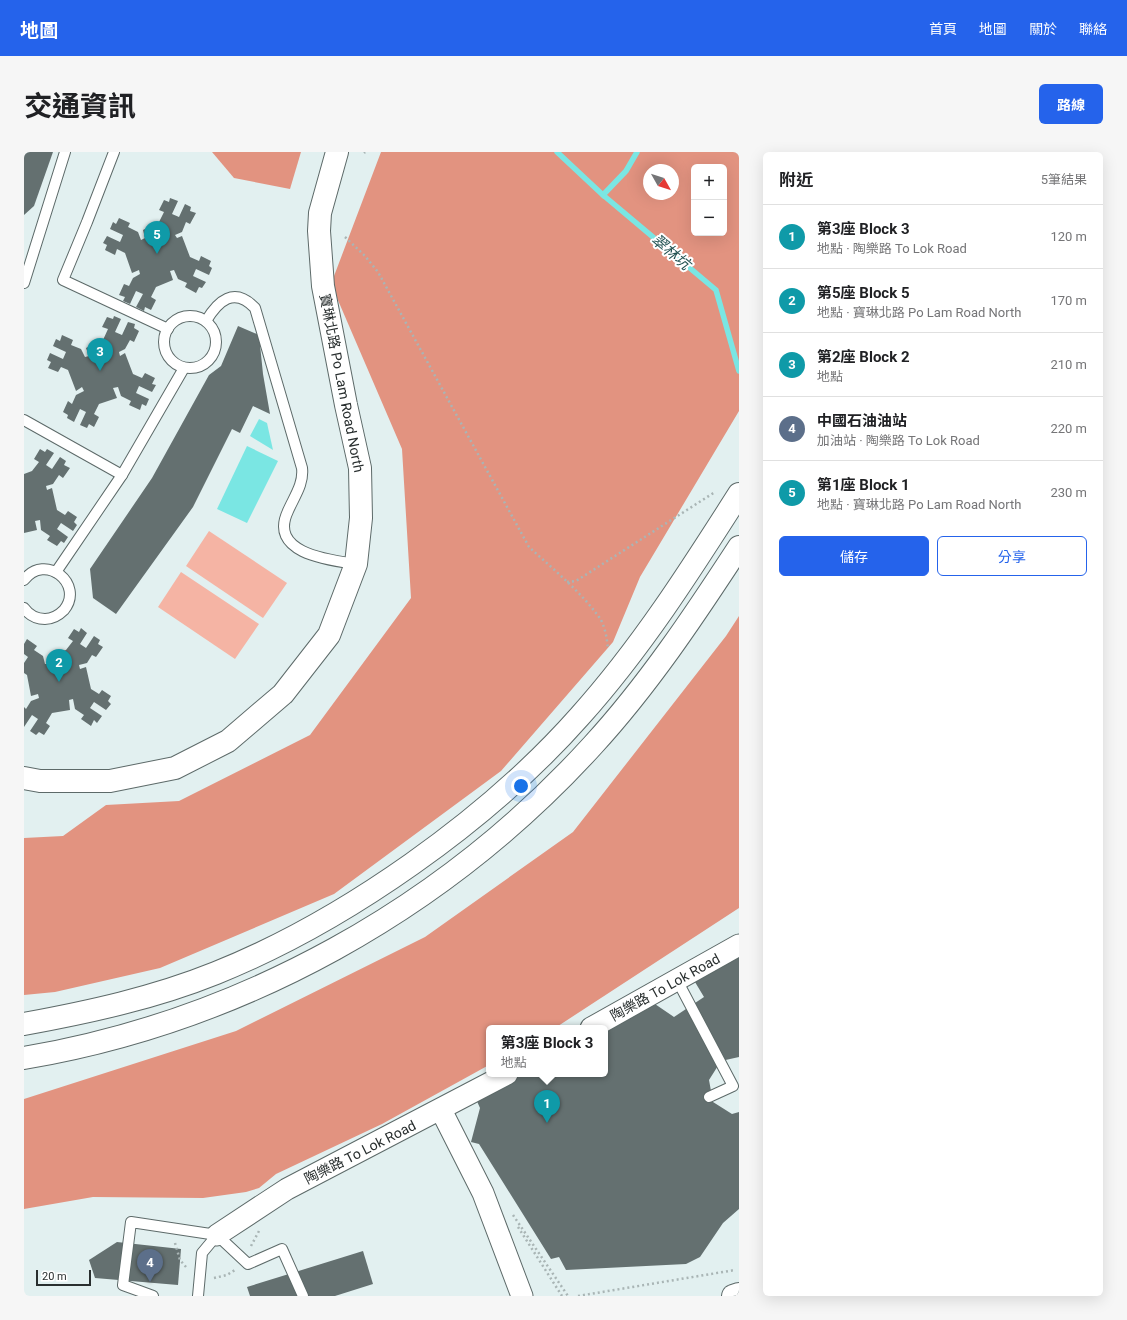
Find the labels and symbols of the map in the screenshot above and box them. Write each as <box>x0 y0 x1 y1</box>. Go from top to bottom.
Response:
north arrow <box>643 164 679 200</box>
pin: 5 <box>144 221 170 254</box>
water label: 翠林坑 <box>648 231 696 275</box>
street label: 寶琳北路 Po Lam Road North <box>317 292 367 474</box>
pin: 3 <box>87 338 113 371</box>
pin: 2 <box>46 649 72 682</box>
your location <box>511 776 531 796</box>
street label: 陶樂路 To Lok Road <box>607 950 723 1024</box>
pin: 1 <box>534 1090 560 1123</box>
street label: 陶樂路 To Lok Road <box>302 1117 418 1187</box>
pin: 4 <box>137 1249 163 1282</box>
scale bar <box>36 1268 91 1287</box>

